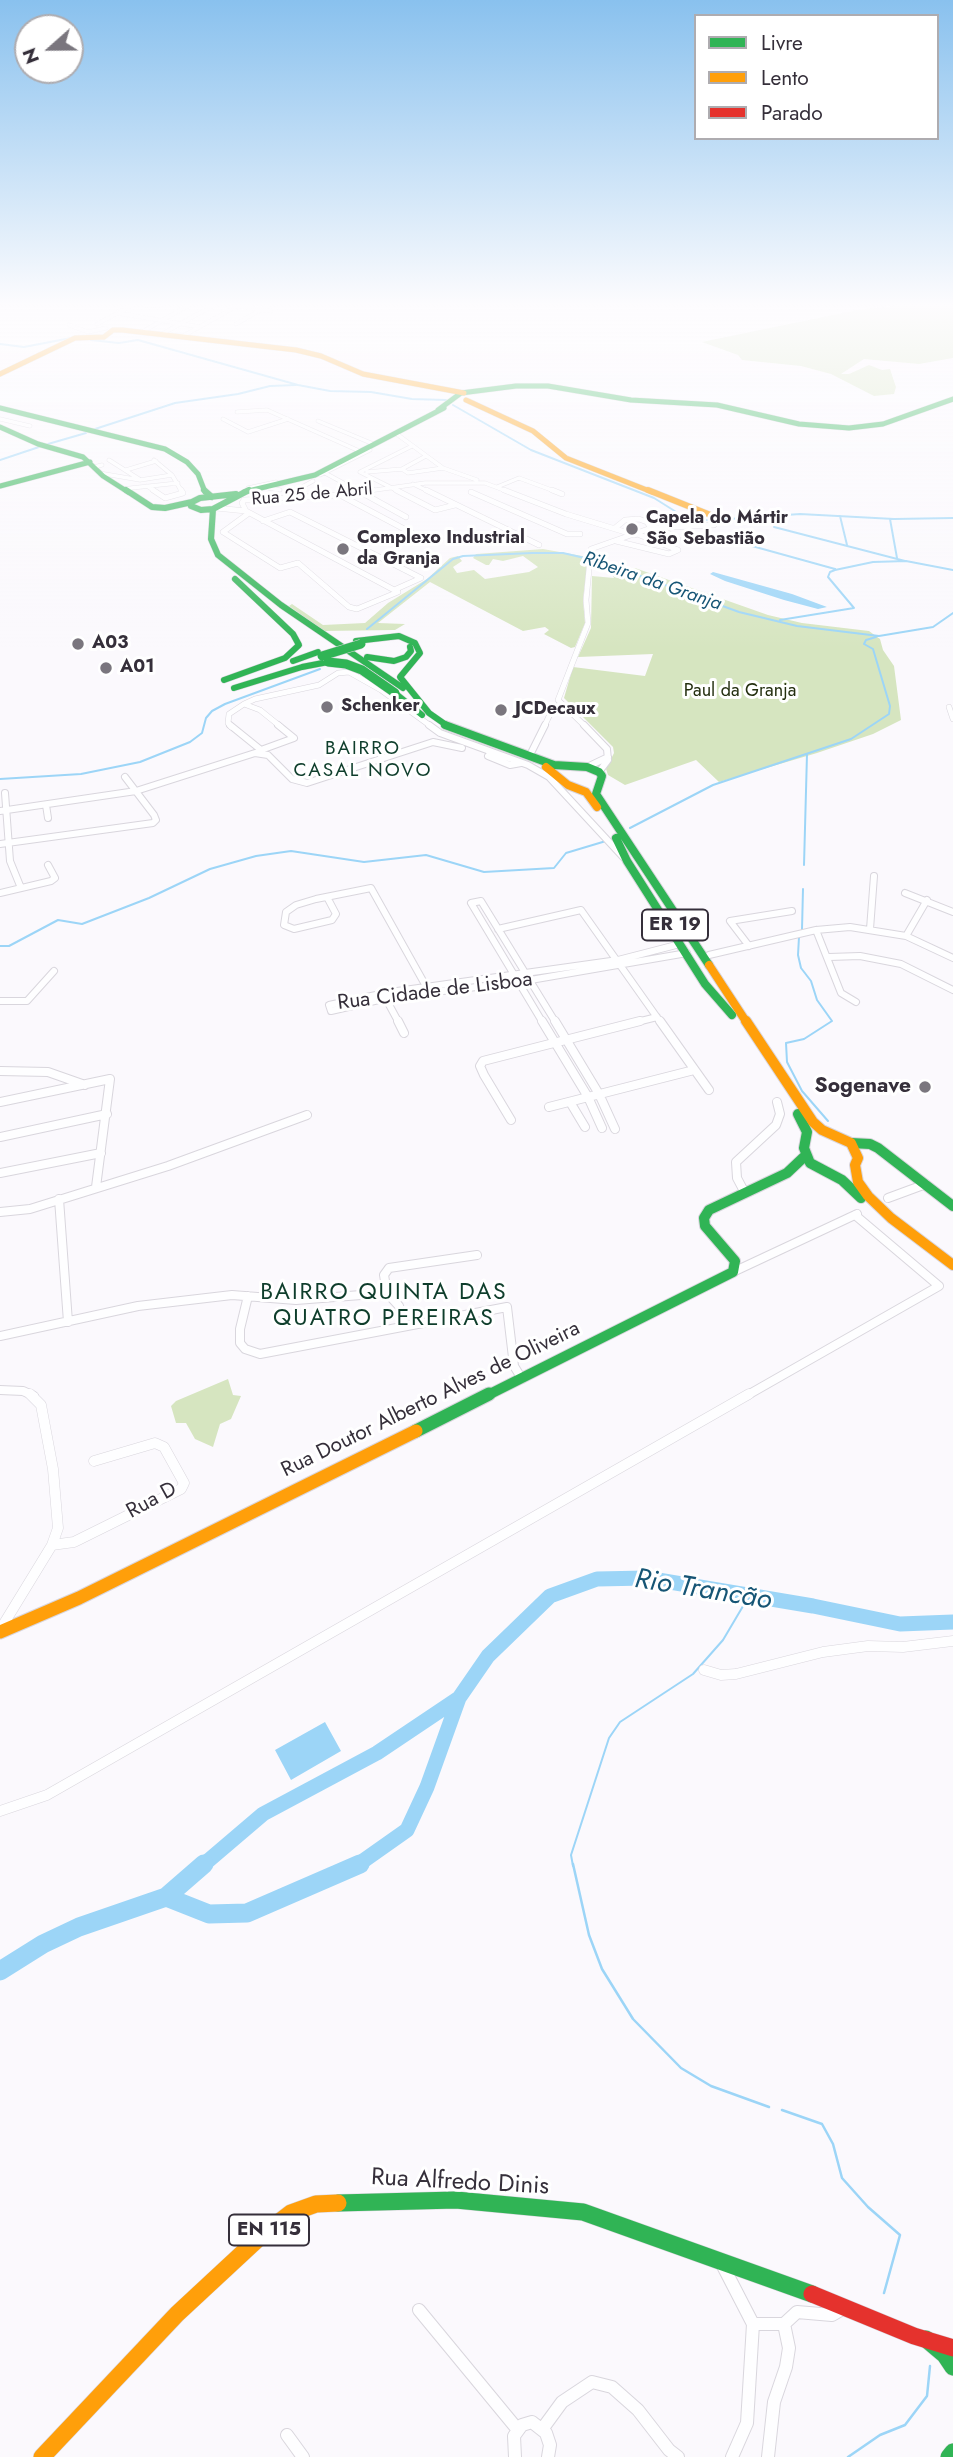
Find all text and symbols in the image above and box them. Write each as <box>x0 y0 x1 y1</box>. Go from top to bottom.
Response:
north arrow <box>14 14 84 84</box>
legend <box>694 14 939 140</box>
text: Livre <box>761 28 803 58</box>
text: N <box>15 44 46 68</box>
text: Lento <box>761 63 809 93</box>
text: Parado <box>761 98 823 128</box>
street label: Rua 25 de Abril <box>251 479 373 511</box>
place label: Capela do Mártir São Sebastião <box>646 508 788 550</box>
marker: Capela do Mártir São Sebastião <box>624 521 640 537</box>
place label: Complexo Industrial da Granja <box>357 528 525 570</box>
marker: Complexo Industrial da Granja <box>335 541 351 557</box>
water label: Ribeira da Granja <box>580 548 724 616</box>
place label: A03 <box>92 633 128 655</box>
marker: A03 <box>70 636 86 652</box>
place label: A01 <box>120 657 154 679</box>
marker: A01 <box>98 660 114 676</box>
park label: Paul da Granja <box>684 681 796 703</box>
place label: Schenker <box>341 696 420 718</box>
marker: Schenker <box>319 699 335 715</box>
place label: JCDecaux <box>515 699 596 721</box>
marker: JCDecaux <box>493 702 509 718</box>
district label: BAIRRO CASAL NOVO <box>295 738 431 782</box>
road number: ER 19 <box>642 909 708 940</box>
street label: Rua Cidade de Lisboa <box>336 968 534 1016</box>
place label: Sogenave <box>815 1074 911 1100</box>
marker: Sogenave <box>917 1079 933 1095</box>
district label: BAIRRO QUINTA DAS QUATRO PEREIRAS <box>262 1279 506 1333</box>
street label: Rua Doutor Alberto Alves de Oliveira <box>278 1317 584 1483</box>
street label: Rua D <box>123 1477 181 1525</box>
water label: Rio Trancão <box>632 1564 774 1618</box>
street label: Rua Alfredo Dinis <box>370 2164 550 2202</box>
road number: EN 115 <box>229 2214 309 2246</box>

